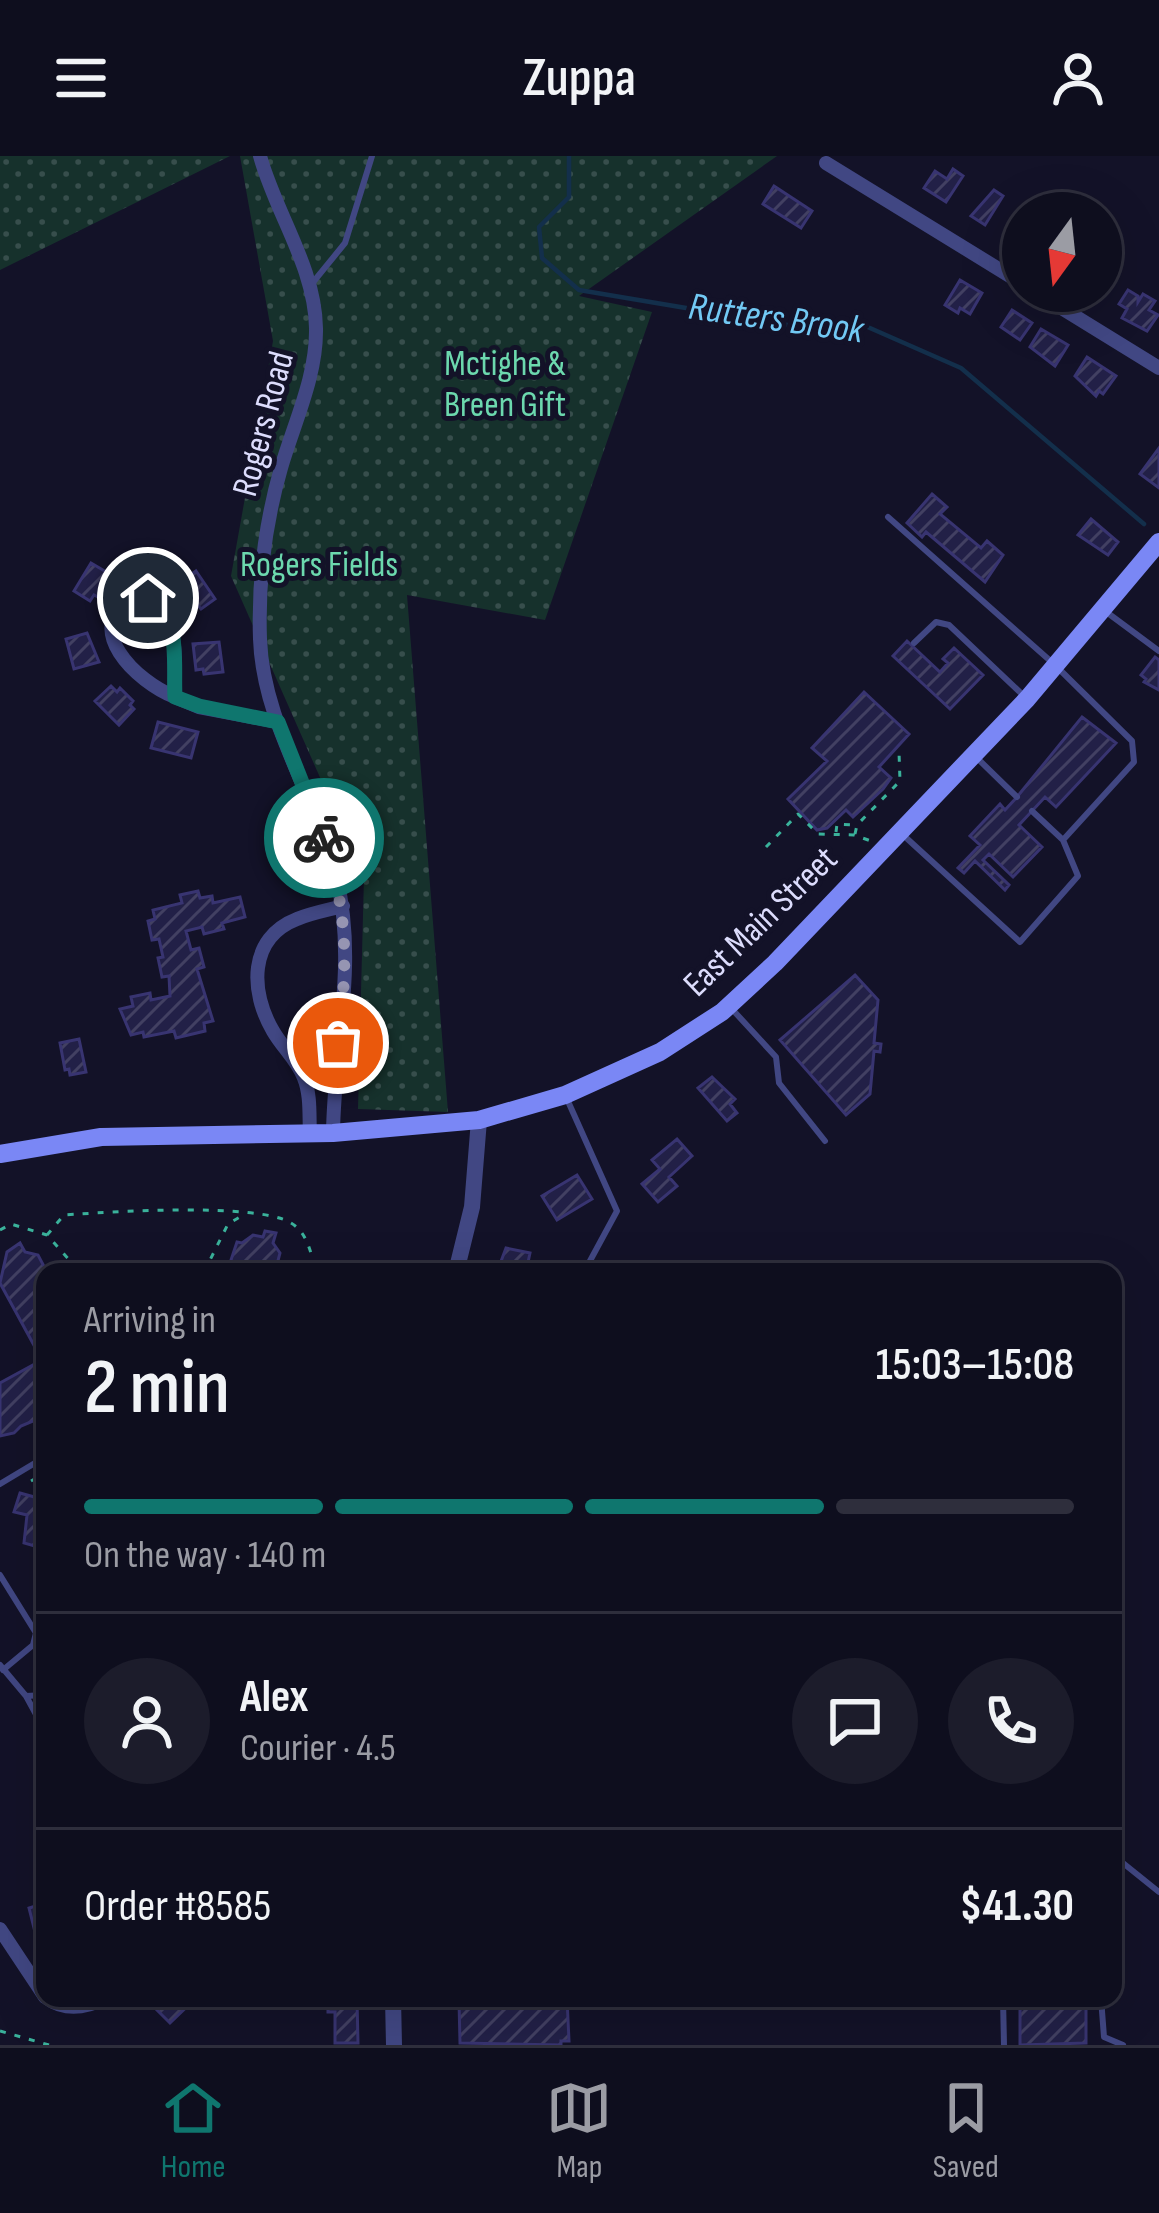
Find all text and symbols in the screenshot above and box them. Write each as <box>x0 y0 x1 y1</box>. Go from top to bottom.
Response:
icon: menu <box>48 45 114 111</box>
icon: person <box>1045 45 1111 111</box>
text: Zuppa <box>523 46 636 111</box>
north arrow <box>1002 192 1122 312</box>
map controls <box>1002 192 1122 312</box>
water label: Rutters Brook <box>686 283 868 355</box>
park label: Mctighe & Breen Gift <box>444 343 566 427</box>
street label: Rogers Road <box>224 347 304 501</box>
park label: Rogers Fields <box>240 544 398 587</box>
pin <box>97 547 199 649</box>
icon: home <box>115 565 181 631</box>
courier <box>264 778 384 898</box>
icon: bike <box>291 805 357 871</box>
street label: East Main Street <box>675 838 847 1006</box>
pin <box>287 992 389 1094</box>
icon: bag <box>305 1010 371 1076</box>
text: Arriving in <box>84 1297 216 1344</box>
text: 15:03–15:08 <box>876 1338 1074 1393</box>
text: 2 min <box>84 1342 230 1435</box>
text: On the way · 140 m <box>84 1532 326 1579</box>
button: person <box>84 1658 210 1784</box>
button: chat <box>792 1658 918 1784</box>
button: phone <box>948 1658 1074 1784</box>
text: Alex <box>240 1670 308 1725</box>
text: Courier · 4.5 <box>240 1725 396 1772</box>
text: Order #8585 <box>84 1879 271 1934</box>
text: $41.30 <box>959 1879 1074 1934</box>
tab: Home <box>160 2075 226 2187</box>
tab: Map <box>546 2075 612 2187</box>
tab: Saved <box>933 2075 999 2187</box>

